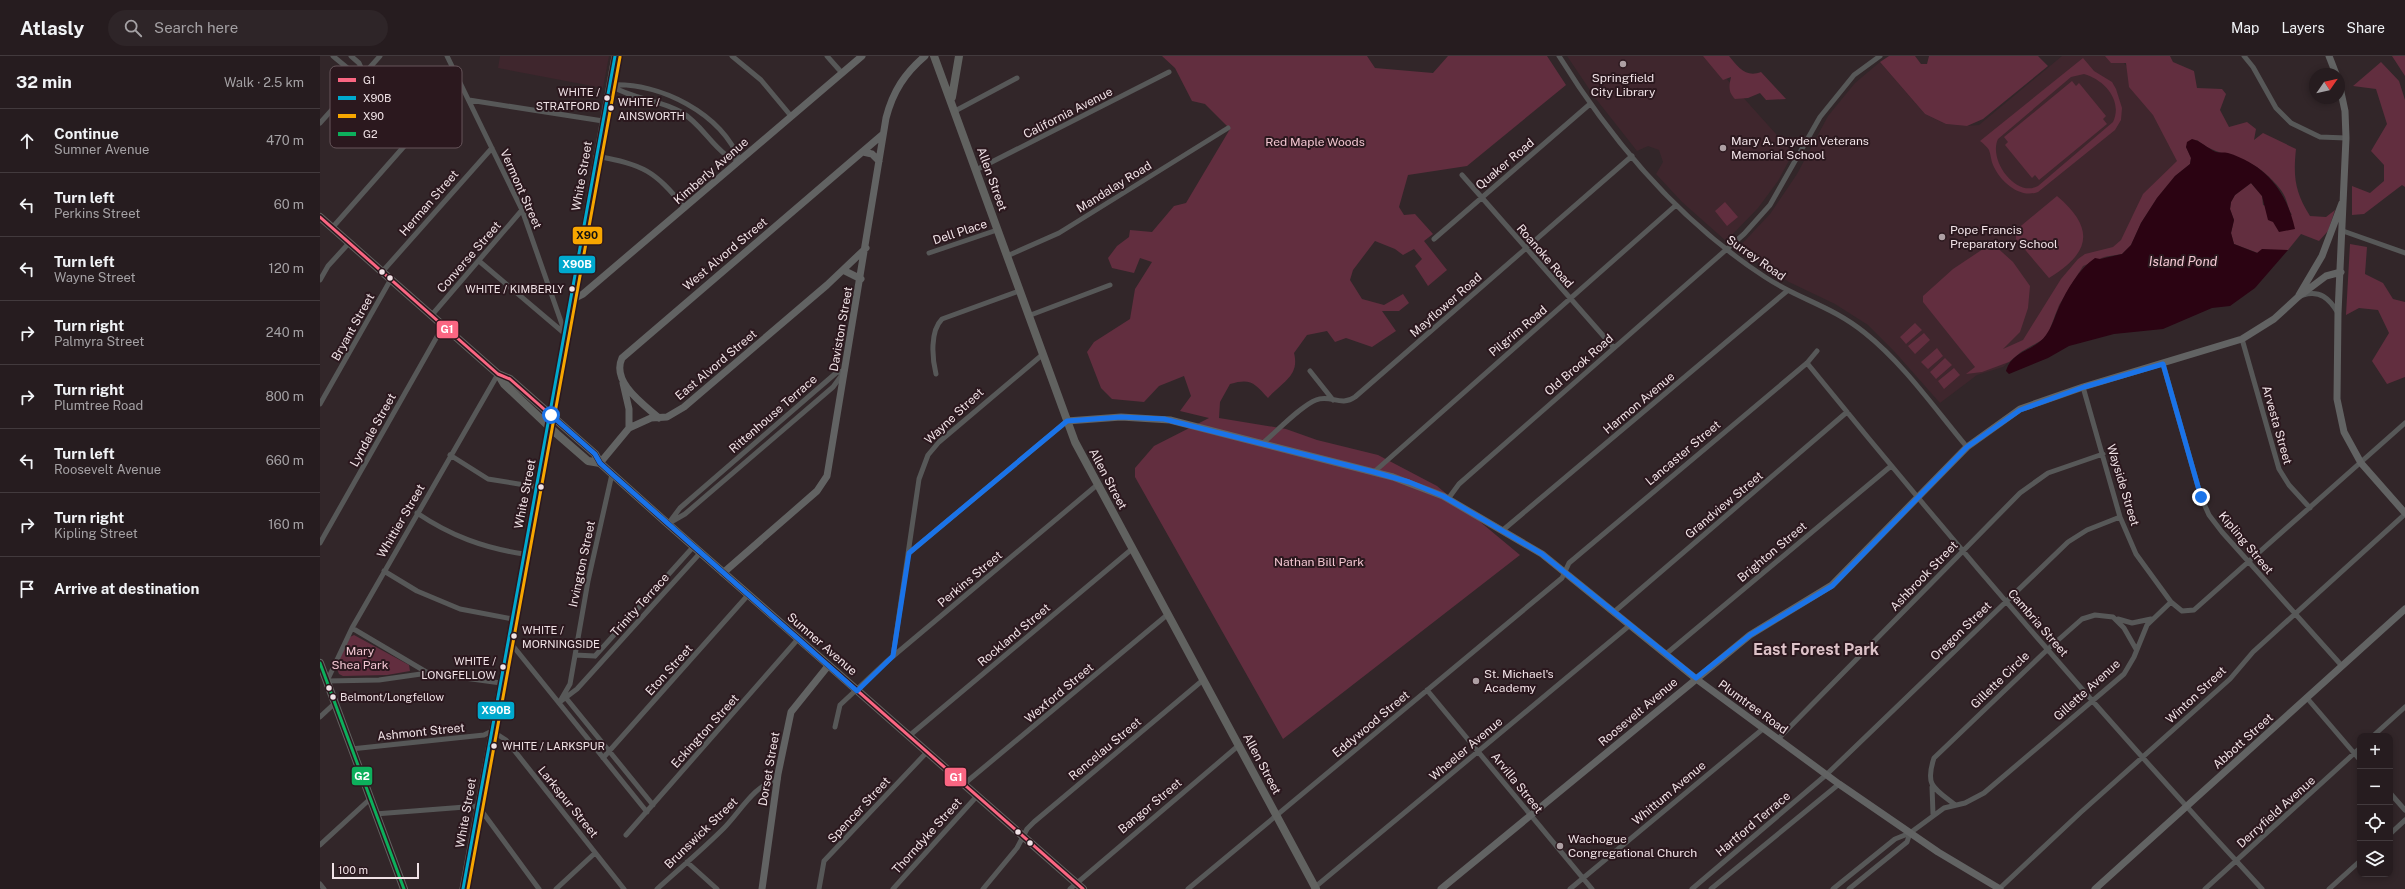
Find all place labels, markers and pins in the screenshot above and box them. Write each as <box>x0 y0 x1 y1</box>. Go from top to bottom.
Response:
marker: Springfield City Library <box>1618 59 1628 69</box>
place label: Springfield City Library <box>1591 71 1656 99</box>
place label: WHITE / STRATFORD <box>536 86 600 112</box>
marker: WHITE / STRATFORD <box>602 93 612 103</box>
place label: WHITE / AINSWORTH <box>618 96 685 122</box>
marker: WHITE / AINSWORTH <box>606 103 616 113</box>
place label: Mary A. Dryden Veterans Memorial School <box>1731 134 1869 162</box>
marker: Mary A. Dryden Veterans Memorial School <box>1718 143 1728 153</box>
place label: Pope Francis Preparatory School <box>1950 223 2058 251</box>
marker: Pope Francis Preparatory School <box>1937 232 1947 242</box>
unlabelled marker <box>377 267 387 277</box>
unlabelled marker <box>385 273 395 283</box>
place label: WHITE / KIMBERLY <box>465 283 564 295</box>
marker: WHITE / KIMBERLY <box>567 284 577 294</box>
unlabelled marker <box>536 482 546 492</box>
place label: WHITE / MORNINGSIDE <box>522 624 600 650</box>
marker: WHITE / MORNINGSIDE <box>509 631 519 641</box>
place label: WHITE / LONGFELLOW <box>421 655 497 681</box>
marker: WHITE / LONGFELLOW <box>498 662 508 672</box>
place label: St. Michael's Academy <box>1484 667 1554 695</box>
marker: St. Michael's Academy <box>1471 676 1481 686</box>
unlabelled marker <box>324 683 334 693</box>
place label: Belmont/Longfellow <box>340 691 444 703</box>
marker: Belmont/Longfellow <box>328 692 338 702</box>
place label: WHITE / LARKSPUR <box>502 740 605 752</box>
marker: WHITE / LARKSPUR <box>489 741 499 751</box>
unlabelled marker <box>1013 827 1023 837</box>
place label: Wachogue Congregational Church <box>1568 832 1697 860</box>
unlabelled marker <box>1025 838 1035 848</box>
marker: Wachogue Congregational Church <box>1555 841 1565 851</box>

